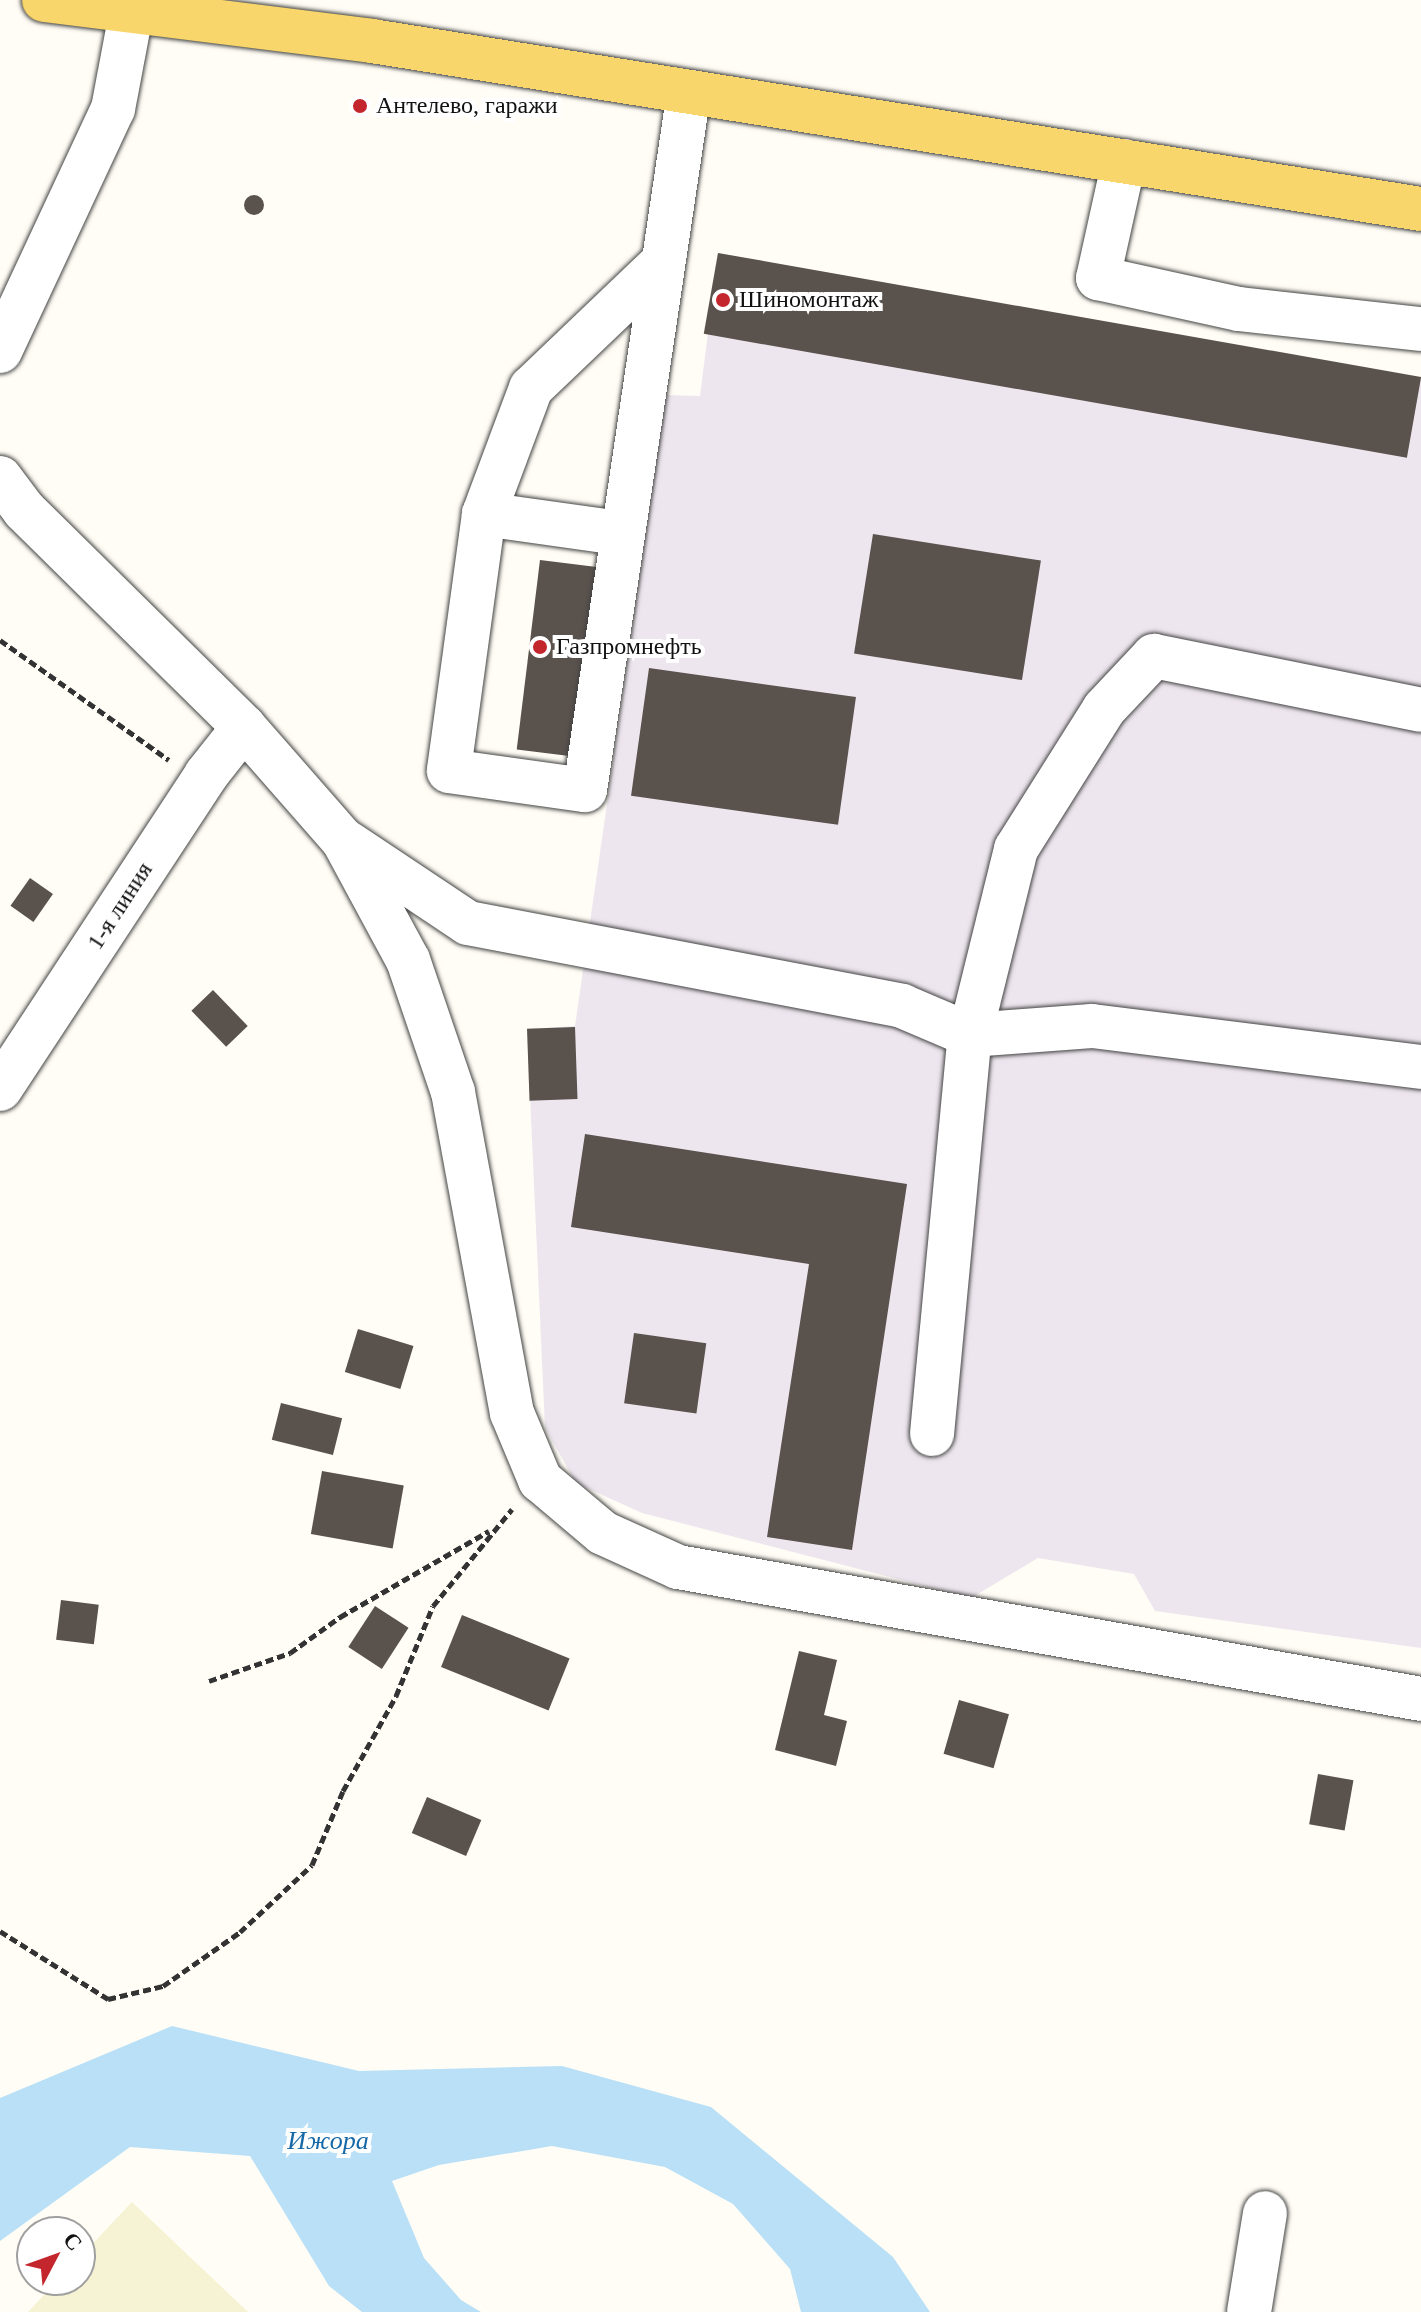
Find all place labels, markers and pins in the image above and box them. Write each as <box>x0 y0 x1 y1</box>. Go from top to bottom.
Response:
place label: Антелево, гаражи <box>376 92 558 120</box>
marker: Антелево, гаражи <box>351 97 369 115</box>
place label: Шиномонтаж <box>739 286 878 314</box>
marker: Шиномонтаж <box>714 291 732 309</box>
place label: Газпромнефть <box>556 633 702 661</box>
marker: Газпромнефть <box>531 638 549 656</box>

